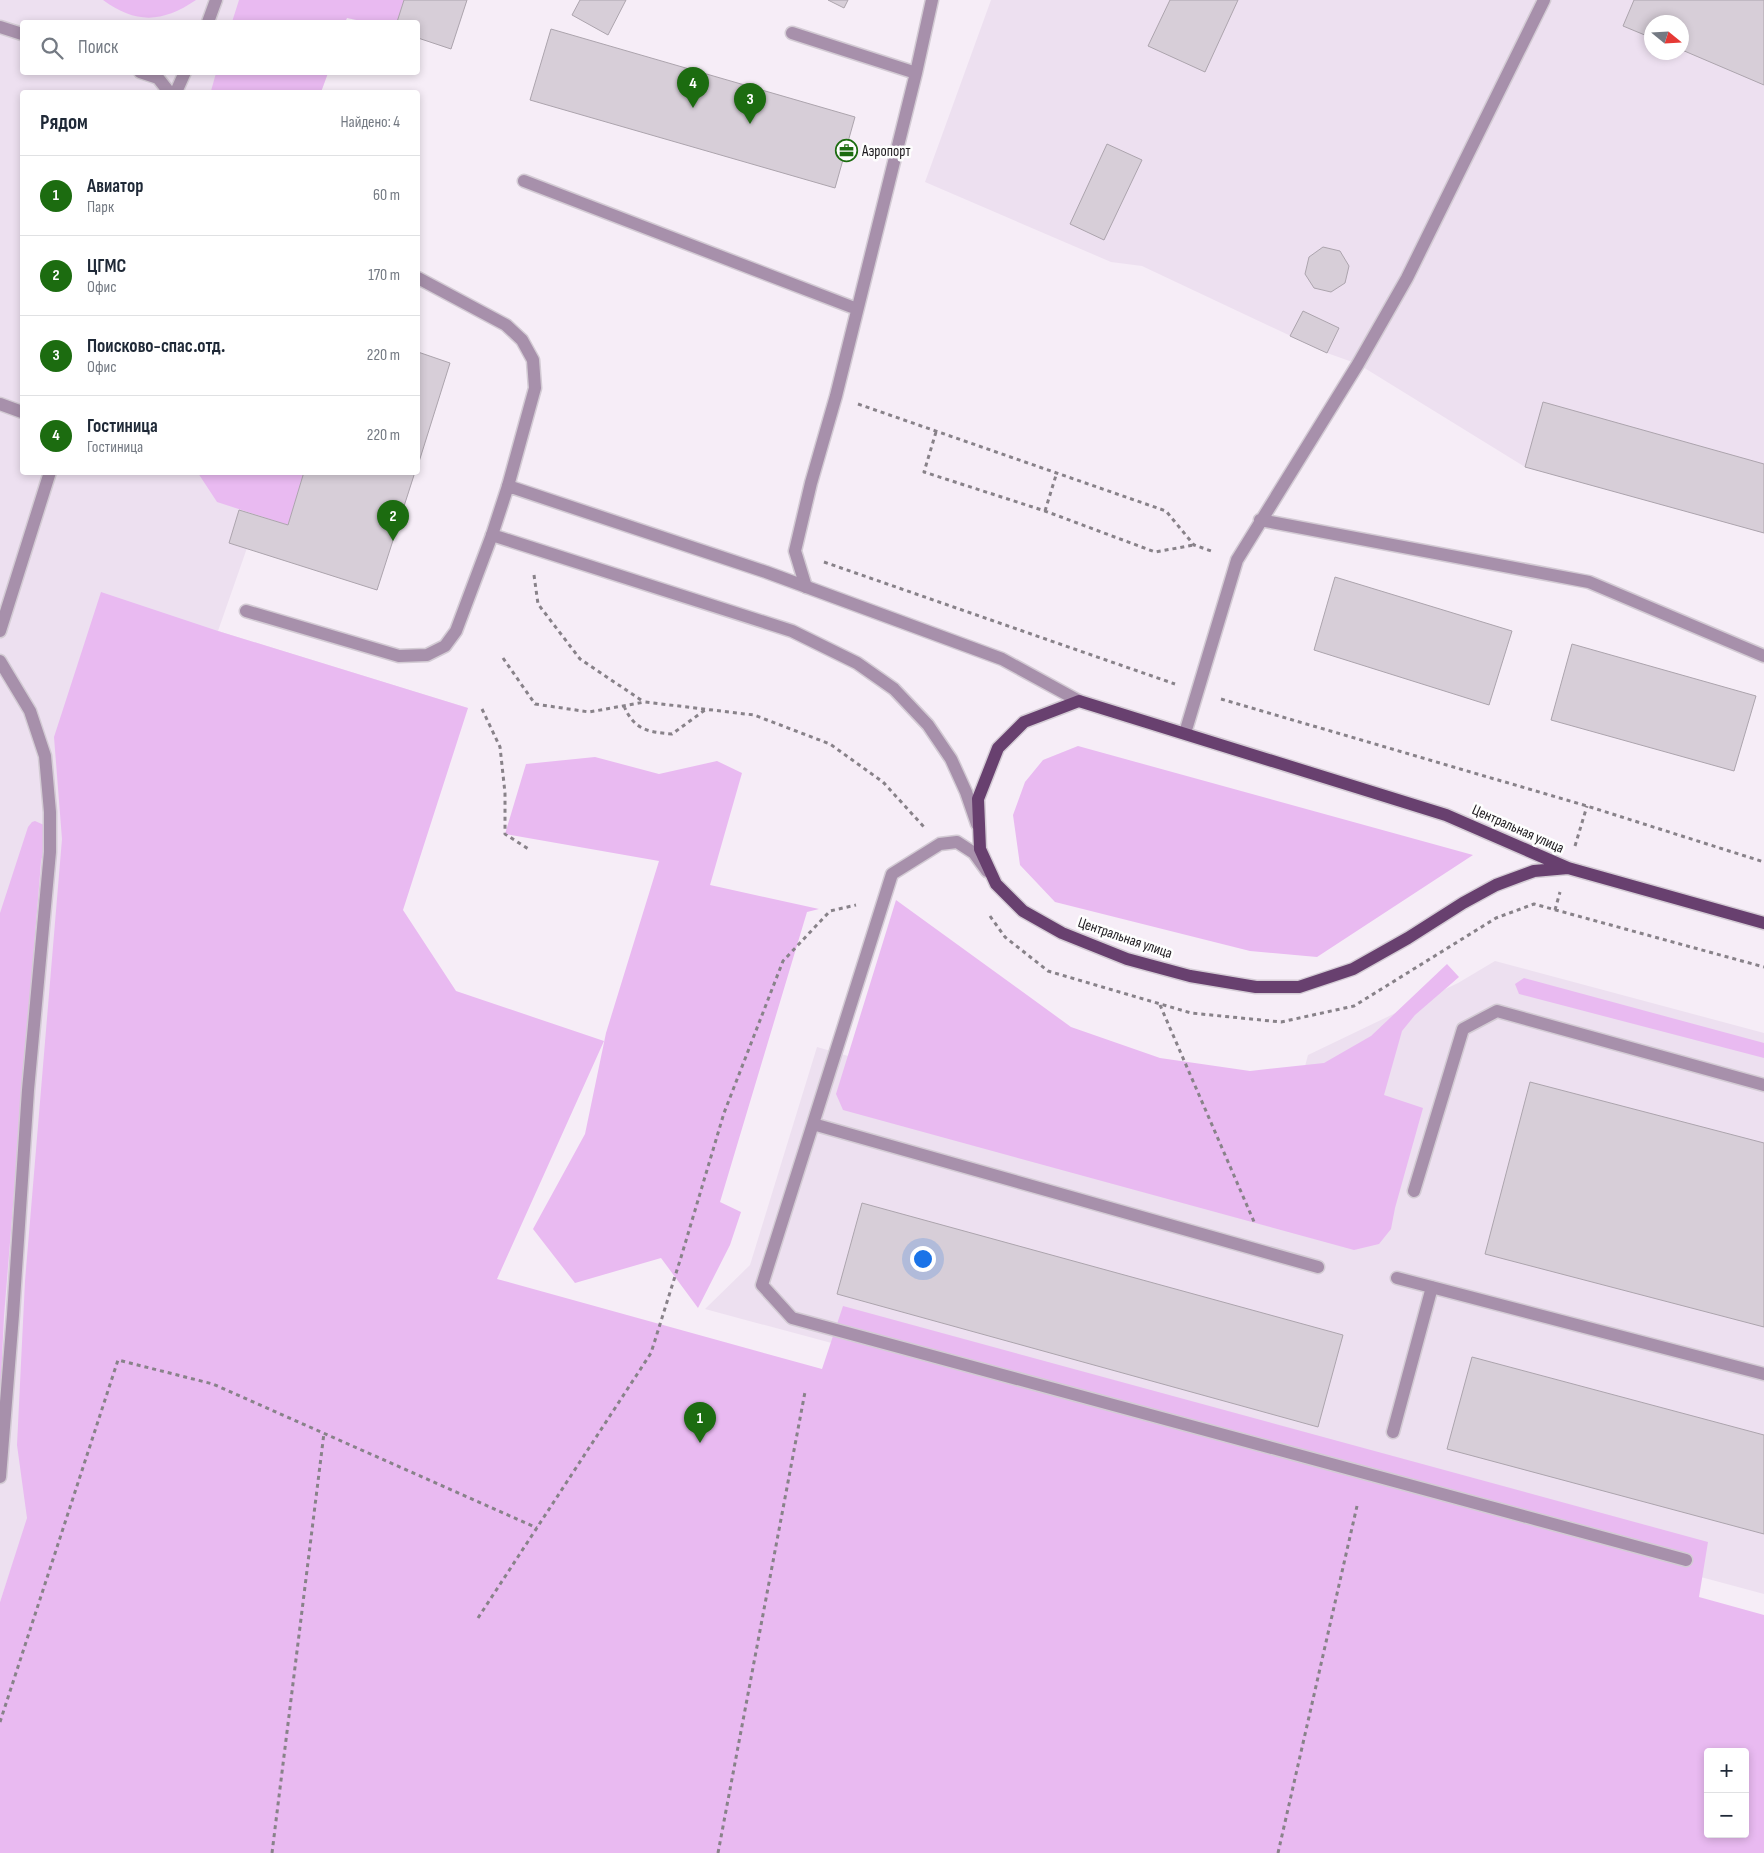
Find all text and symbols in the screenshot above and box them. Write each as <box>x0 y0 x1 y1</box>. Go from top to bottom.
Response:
north arrow <box>1644 15 1689 60</box>
search box <box>20 20 420 75</box>
icon: search <box>38 34 66 62</box>
text: Поиск <box>78 36 118 59</box>
pin: 4 <box>677 67 709 108</box>
pin: 3 <box>734 83 766 124</box>
text: Рядом <box>40 110 88 135</box>
text: Найдено: 4 <box>340 113 400 132</box>
office icon: Аэропорт <box>834 139 858 163</box>
place label: Аэропорт <box>861 142 911 161</box>
text: Авиатор <box>87 175 143 198</box>
text: 1 <box>53 186 59 205</box>
text: 60 m <box>373 186 400 205</box>
text: Парк <box>87 198 114 217</box>
text: ЦГМС <box>87 255 126 278</box>
text: 2 <box>52 266 60 285</box>
text: 170 m <box>368 266 400 285</box>
text: Офис <box>87 278 117 297</box>
text: Поисково-спас.отд. <box>87 335 225 358</box>
text: 3 <box>52 346 60 365</box>
text: 220 m <box>367 346 400 365</box>
text: Офис <box>87 358 117 377</box>
text: Гостиница <box>87 415 158 438</box>
text: 4 <box>52 426 60 445</box>
text: 220 m <box>367 426 400 445</box>
text: Гостиница <box>87 438 143 457</box>
pin: 2 <box>377 500 409 541</box>
street label: Центральная улица <box>1469 800 1567 858</box>
street label: Центральная улица <box>1075 913 1175 963</box>
your location <box>910 1246 936 1272</box>
pin: 1 <box>684 1402 716 1443</box>
map controls <box>1704 1748 1749 1838</box>
button: + <box>1704 1748 1749 1793</box>
button: − <box>1704 1793 1749 1838</box>

